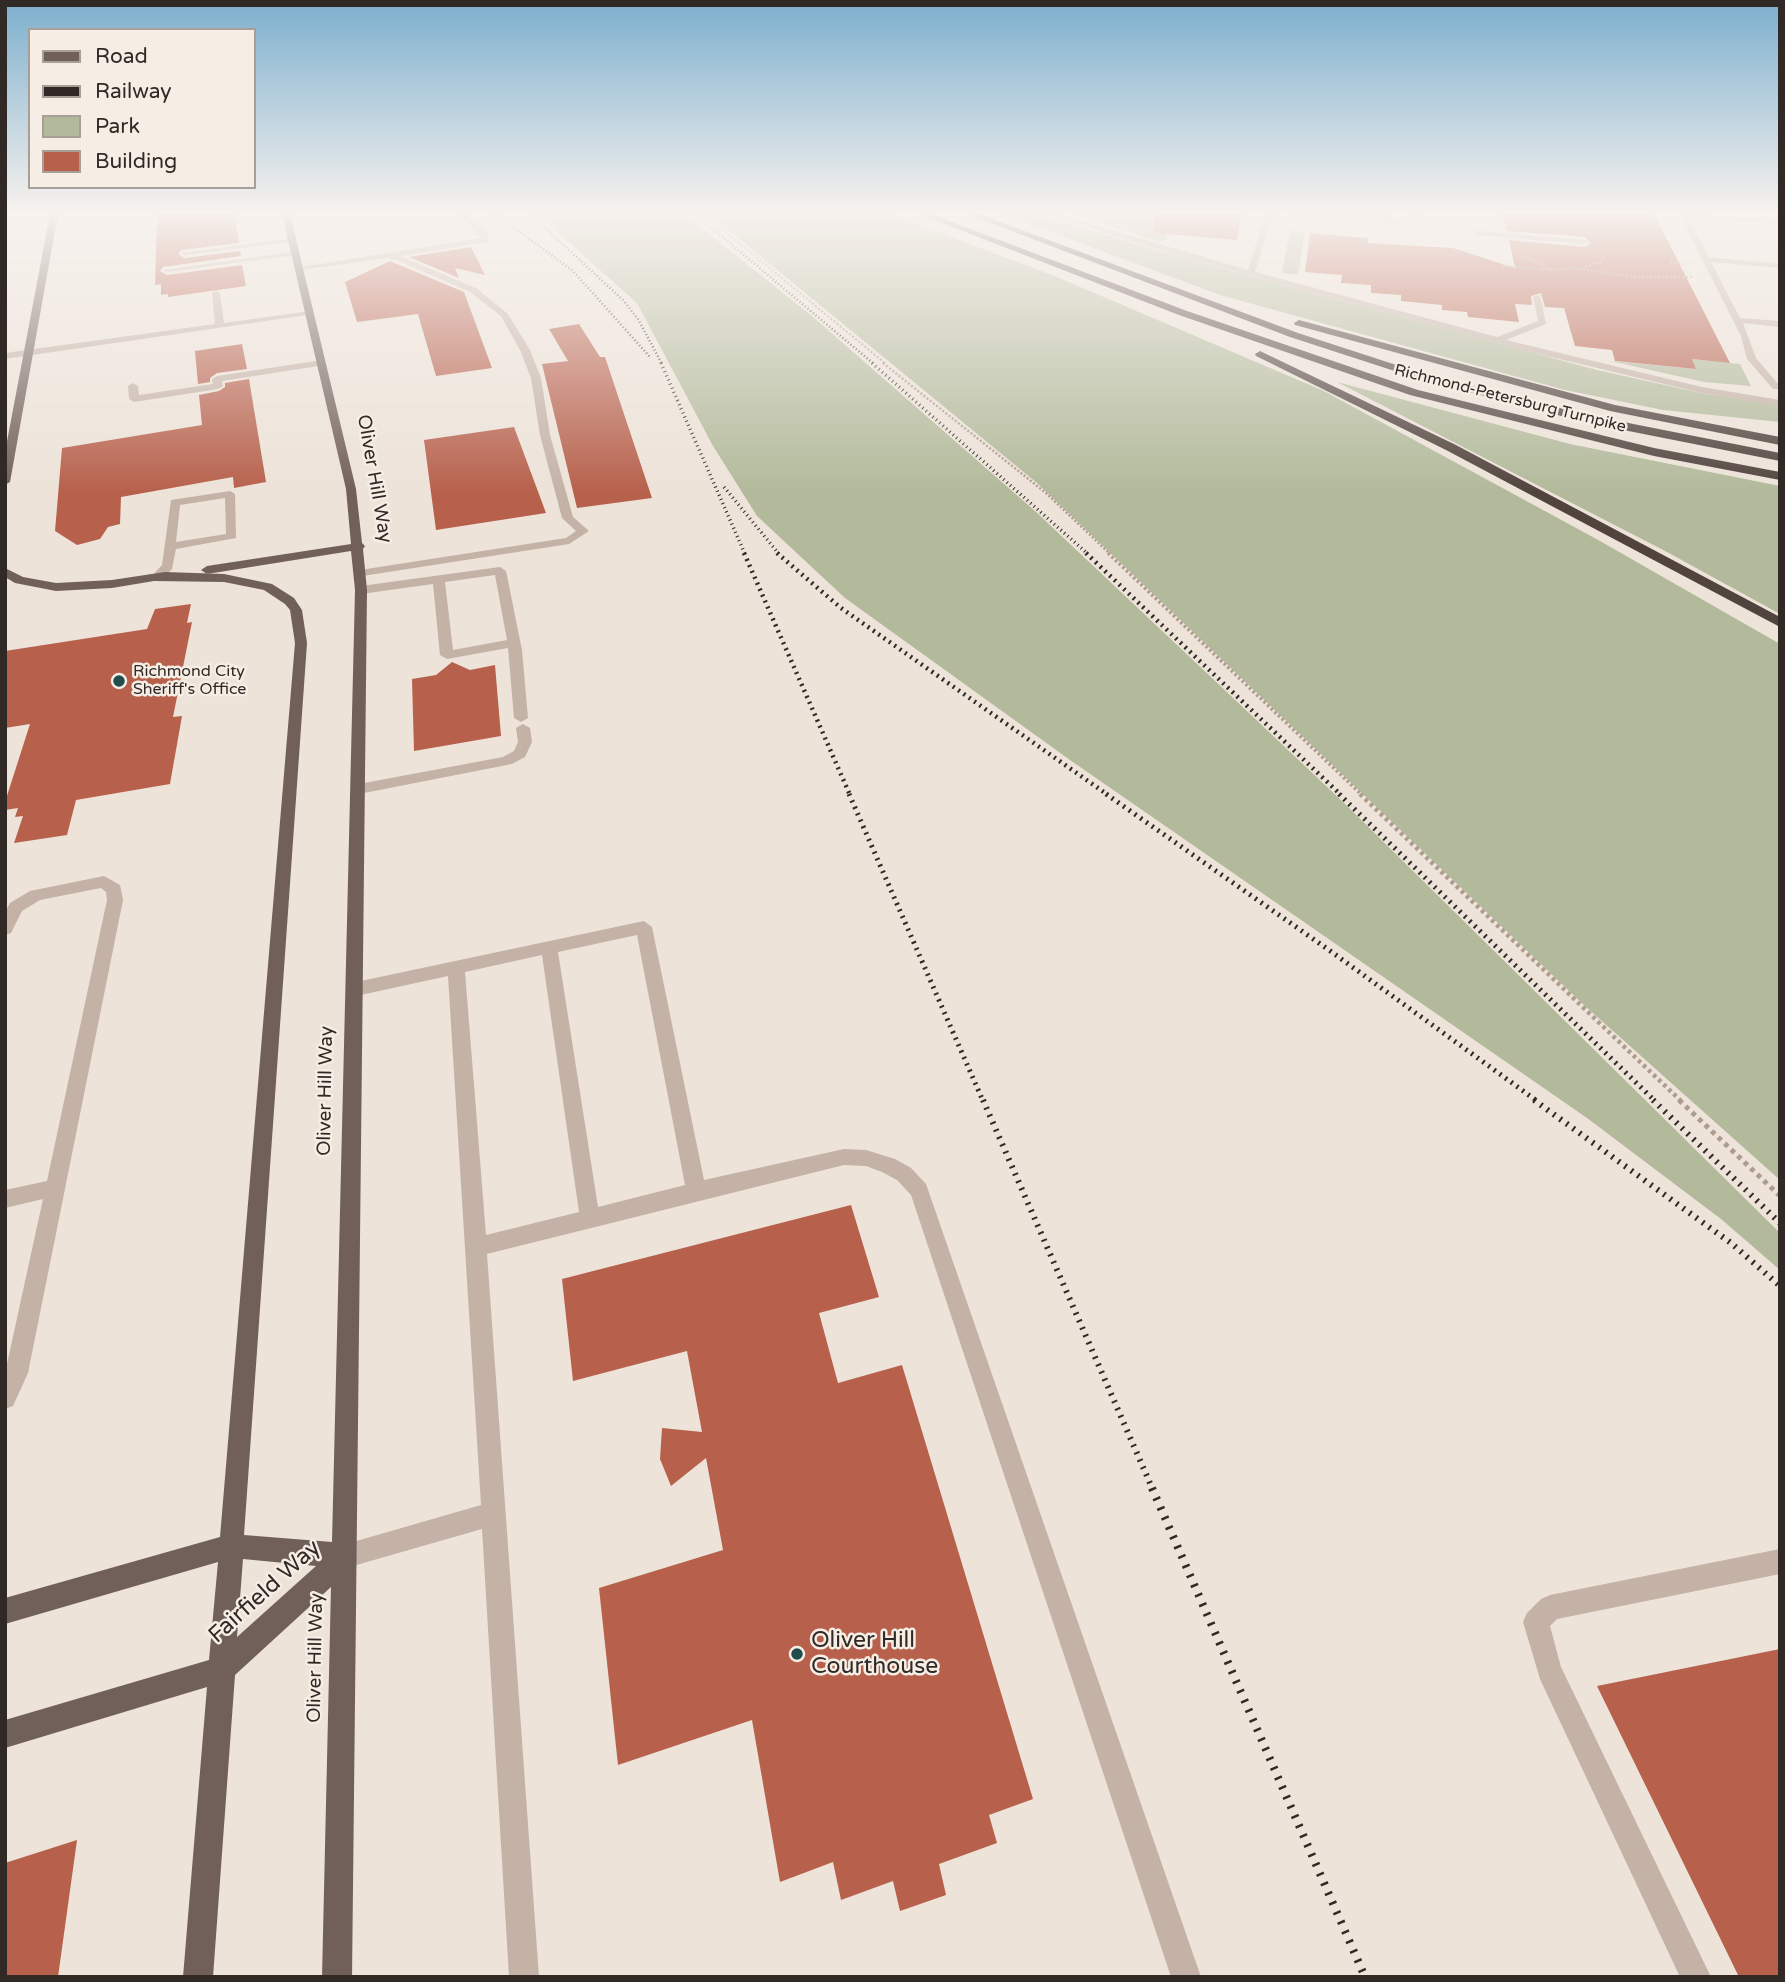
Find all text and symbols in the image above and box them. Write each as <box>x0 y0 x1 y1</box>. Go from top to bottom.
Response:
legend <box>28 28 256 189</box>
text: Road <box>95 44 148 69</box>
text: Railway <box>95 79 172 104</box>
text: Park <box>95 114 140 139</box>
text: Building <box>95 149 177 174</box>
street label: Richmond-Petersburg Turnpike <box>1392 361 1628 437</box>
street label: Oliver Hill Way <box>351 413 397 545</box>
place label: Richmond City Sheriff's Office <box>133 662 246 700</box>
marker: Richmond City Sheriff's Office <box>111 673 127 689</box>
street label: Oliver Hill Way <box>313 1026 339 1156</box>
street label: Fairfield Way <box>203 1535 327 1649</box>
street label: Oliver Hill Way <box>303 1593 329 1723</box>
place label: Oliver Hill Courthouse <box>811 1627 938 1681</box>
marker: Oliver Hill Courthouse <box>789 1646 805 1662</box>

